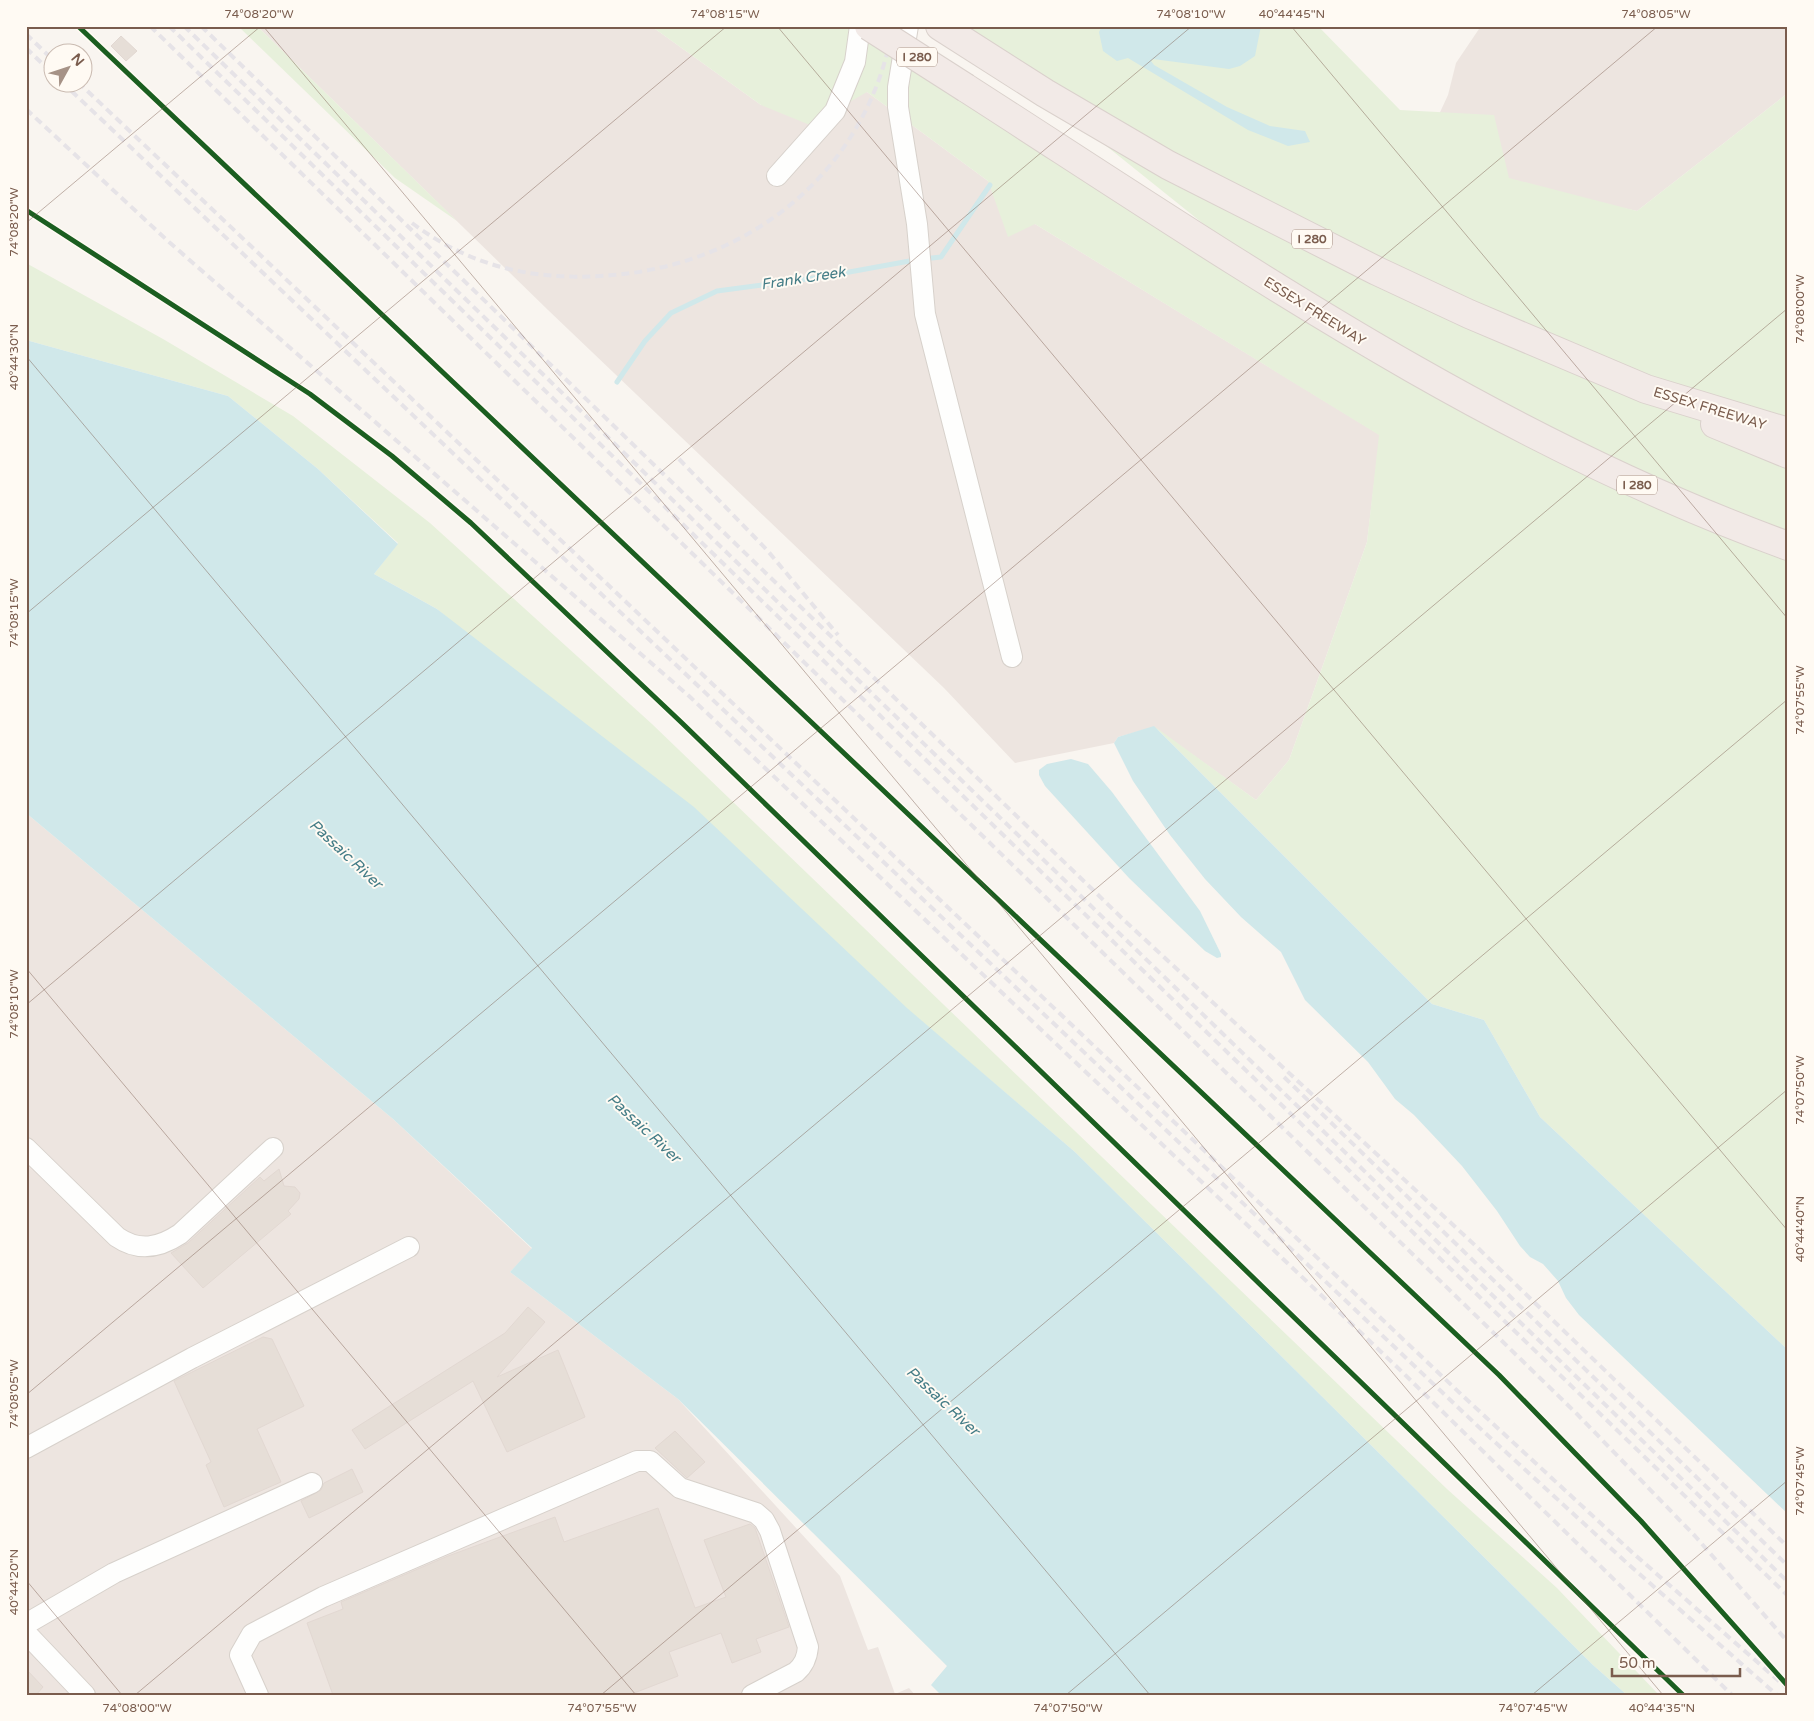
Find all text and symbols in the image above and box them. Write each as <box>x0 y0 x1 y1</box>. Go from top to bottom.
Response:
text: 74°08'20"W <box>224 7 294 21</box>
text: 74°08'15"W <box>690 7 760 21</box>
text: 74°08'10"W <box>1156 7 1226 21</box>
text: 40°44'45"N <box>1259 7 1325 21</box>
text: 74°08'05"W <box>1621 7 1691 21</box>
north arrow <box>42 42 92 92</box>
road number: I 280 <box>897 48 937 66</box>
text: N <box>67 50 88 70</box>
text: 74°08'20"W <box>7 187 21 257</box>
road number: I 280 <box>1292 230 1332 248</box>
water label: Frank Creek <box>760 262 848 294</box>
street label: ESSEX FREEWAY <box>1261 273 1369 350</box>
text: 74°08'00"W <box>1793 274 1807 344</box>
text: 40°44'30"N <box>7 324 21 390</box>
street label: ESSEX FREEWAY <box>1651 383 1768 434</box>
road number: I 280 <box>1617 476 1657 494</box>
text: 74°08'15"W <box>7 578 21 648</box>
text: 74°07'55"W <box>1793 665 1807 735</box>
water label: Passaic River <box>306 816 388 894</box>
text: 74°08'10"W <box>7 969 21 1039</box>
text: 74°07'50"W <box>1793 1055 1807 1125</box>
water label: Passaic River <box>604 1090 686 1168</box>
text: 40°44'40"N <box>1793 1196 1807 1262</box>
text: 74°08'05"W <box>7 1359 21 1429</box>
water label: Passaic River <box>903 1363 985 1441</box>
text: 74°07'45"W <box>1793 1446 1807 1516</box>
text: 40°44'20"N <box>7 1549 21 1615</box>
scale bar <box>1612 1646 1739 1678</box>
text: 50 m <box>1619 1654 1656 1672</box>
text: 74°08'00"W <box>102 1701 172 1715</box>
text: 74°07'55"W <box>567 1701 637 1715</box>
text: 74°07'50"W <box>1033 1701 1103 1715</box>
text: 74°07'45"W <box>1498 1701 1568 1715</box>
text: 40°44'35"N <box>1629 1701 1695 1715</box>

